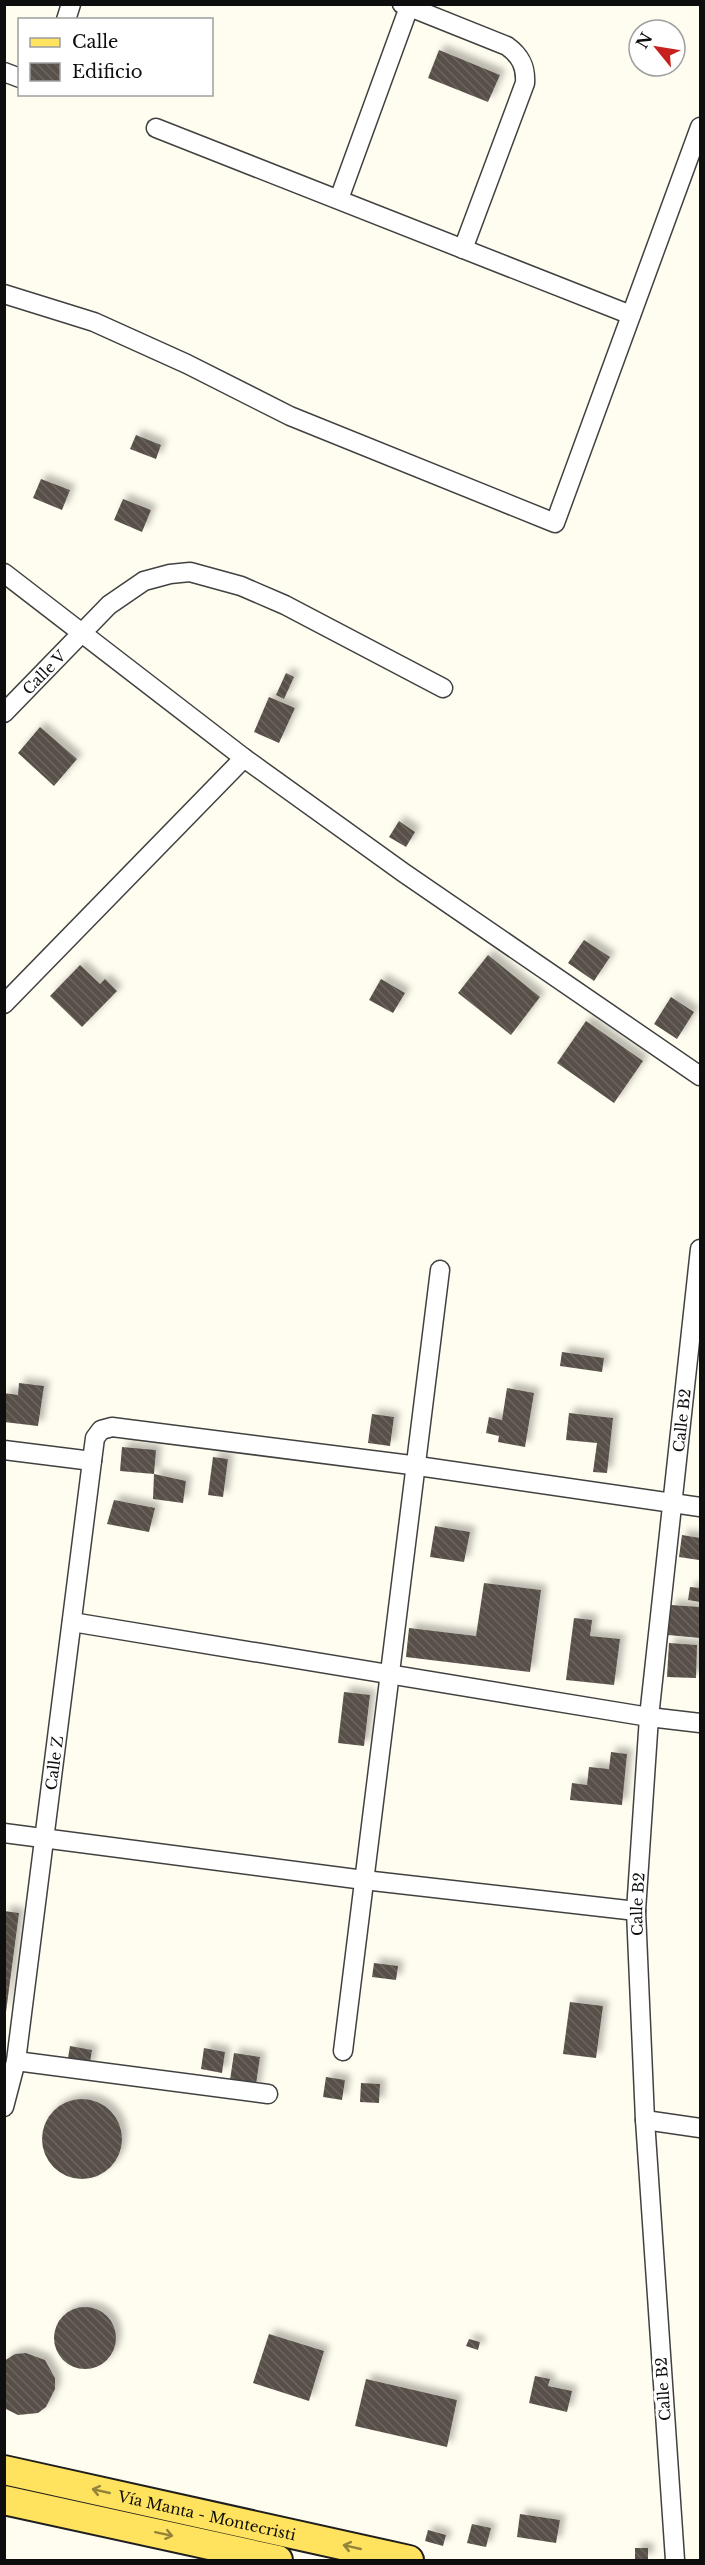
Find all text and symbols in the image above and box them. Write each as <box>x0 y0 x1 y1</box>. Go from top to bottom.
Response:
legend <box>18 18 213 96</box>
north arrow <box>627 18 687 78</box>
text: N <box>632 29 656 52</box>
text: Calle <box>72 31 118 53</box>
text: Edificio <box>72 61 143 83</box>
street label: Calle V <box>18 646 70 698</box>
street label: Calle B2 <box>668 1388 694 1453</box>
street label: Calle Z <box>41 1735 67 1791</box>
street label: Calle B2 <box>626 1872 648 1937</box>
street label: Calle B2 <box>651 2357 675 2421</box>
one-way arrow <box>91 2485 110 2497</box>
street label: Vía Manta - Montecristi <box>115 2486 298 2544</box>
one-way arrow <box>154 2529 174 2540</box>
one-way arrow <box>343 2541 362 2553</box>

